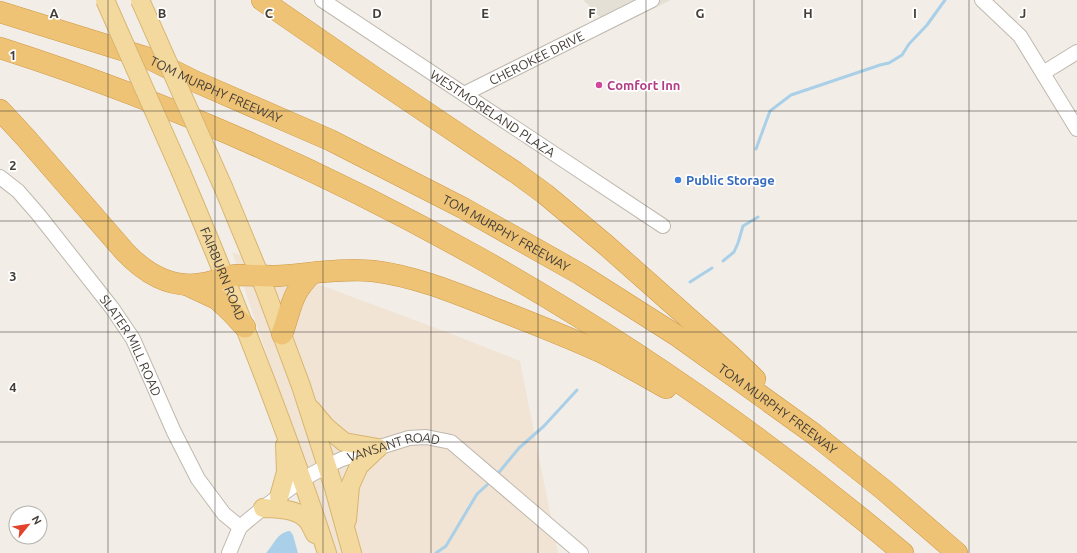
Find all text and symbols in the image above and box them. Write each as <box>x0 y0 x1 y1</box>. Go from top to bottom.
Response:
text: A <box>49 6 59 20</box>
text: B <box>158 6 167 20</box>
text: C <box>265 6 274 20</box>
text: D <box>372 6 382 20</box>
text: E <box>481 6 489 20</box>
text: F <box>588 6 596 20</box>
text: G <box>696 6 705 20</box>
text: H <box>803 6 813 20</box>
text: I <box>913 6 917 20</box>
text: J <box>1020 6 1026 20</box>
street label: CHEROKEE DRIVE <box>487 28 586 87</box>
text: 1 <box>9 48 17 62</box>
street label: TOM MURPHY FREEWAY <box>148 53 285 126</box>
street label: WESTMORELAND PLAZA <box>428 67 558 160</box>
place label: Comfort Inn <box>607 78 680 92</box>
marker: Comfort Inn <box>594 80 604 90</box>
text: 2 <box>9 158 17 172</box>
place label: Public Storage <box>686 173 775 187</box>
marker: Public Storage <box>673 175 683 185</box>
street label: TOM MURPHY FREEWAY <box>440 192 573 274</box>
street label: FAIRBURN ROAD <box>198 225 248 322</box>
text: 3 <box>9 269 17 283</box>
street label: SLATER MILL ROAD <box>97 292 164 398</box>
street label: TOM MURPHY FREEWAY <box>716 361 840 457</box>
text: 4 <box>9 380 17 394</box>
street label: VANSANT ROAD <box>345 429 441 464</box>
north arrow <box>8 505 48 545</box>
text: N <box>29 513 44 527</box>

